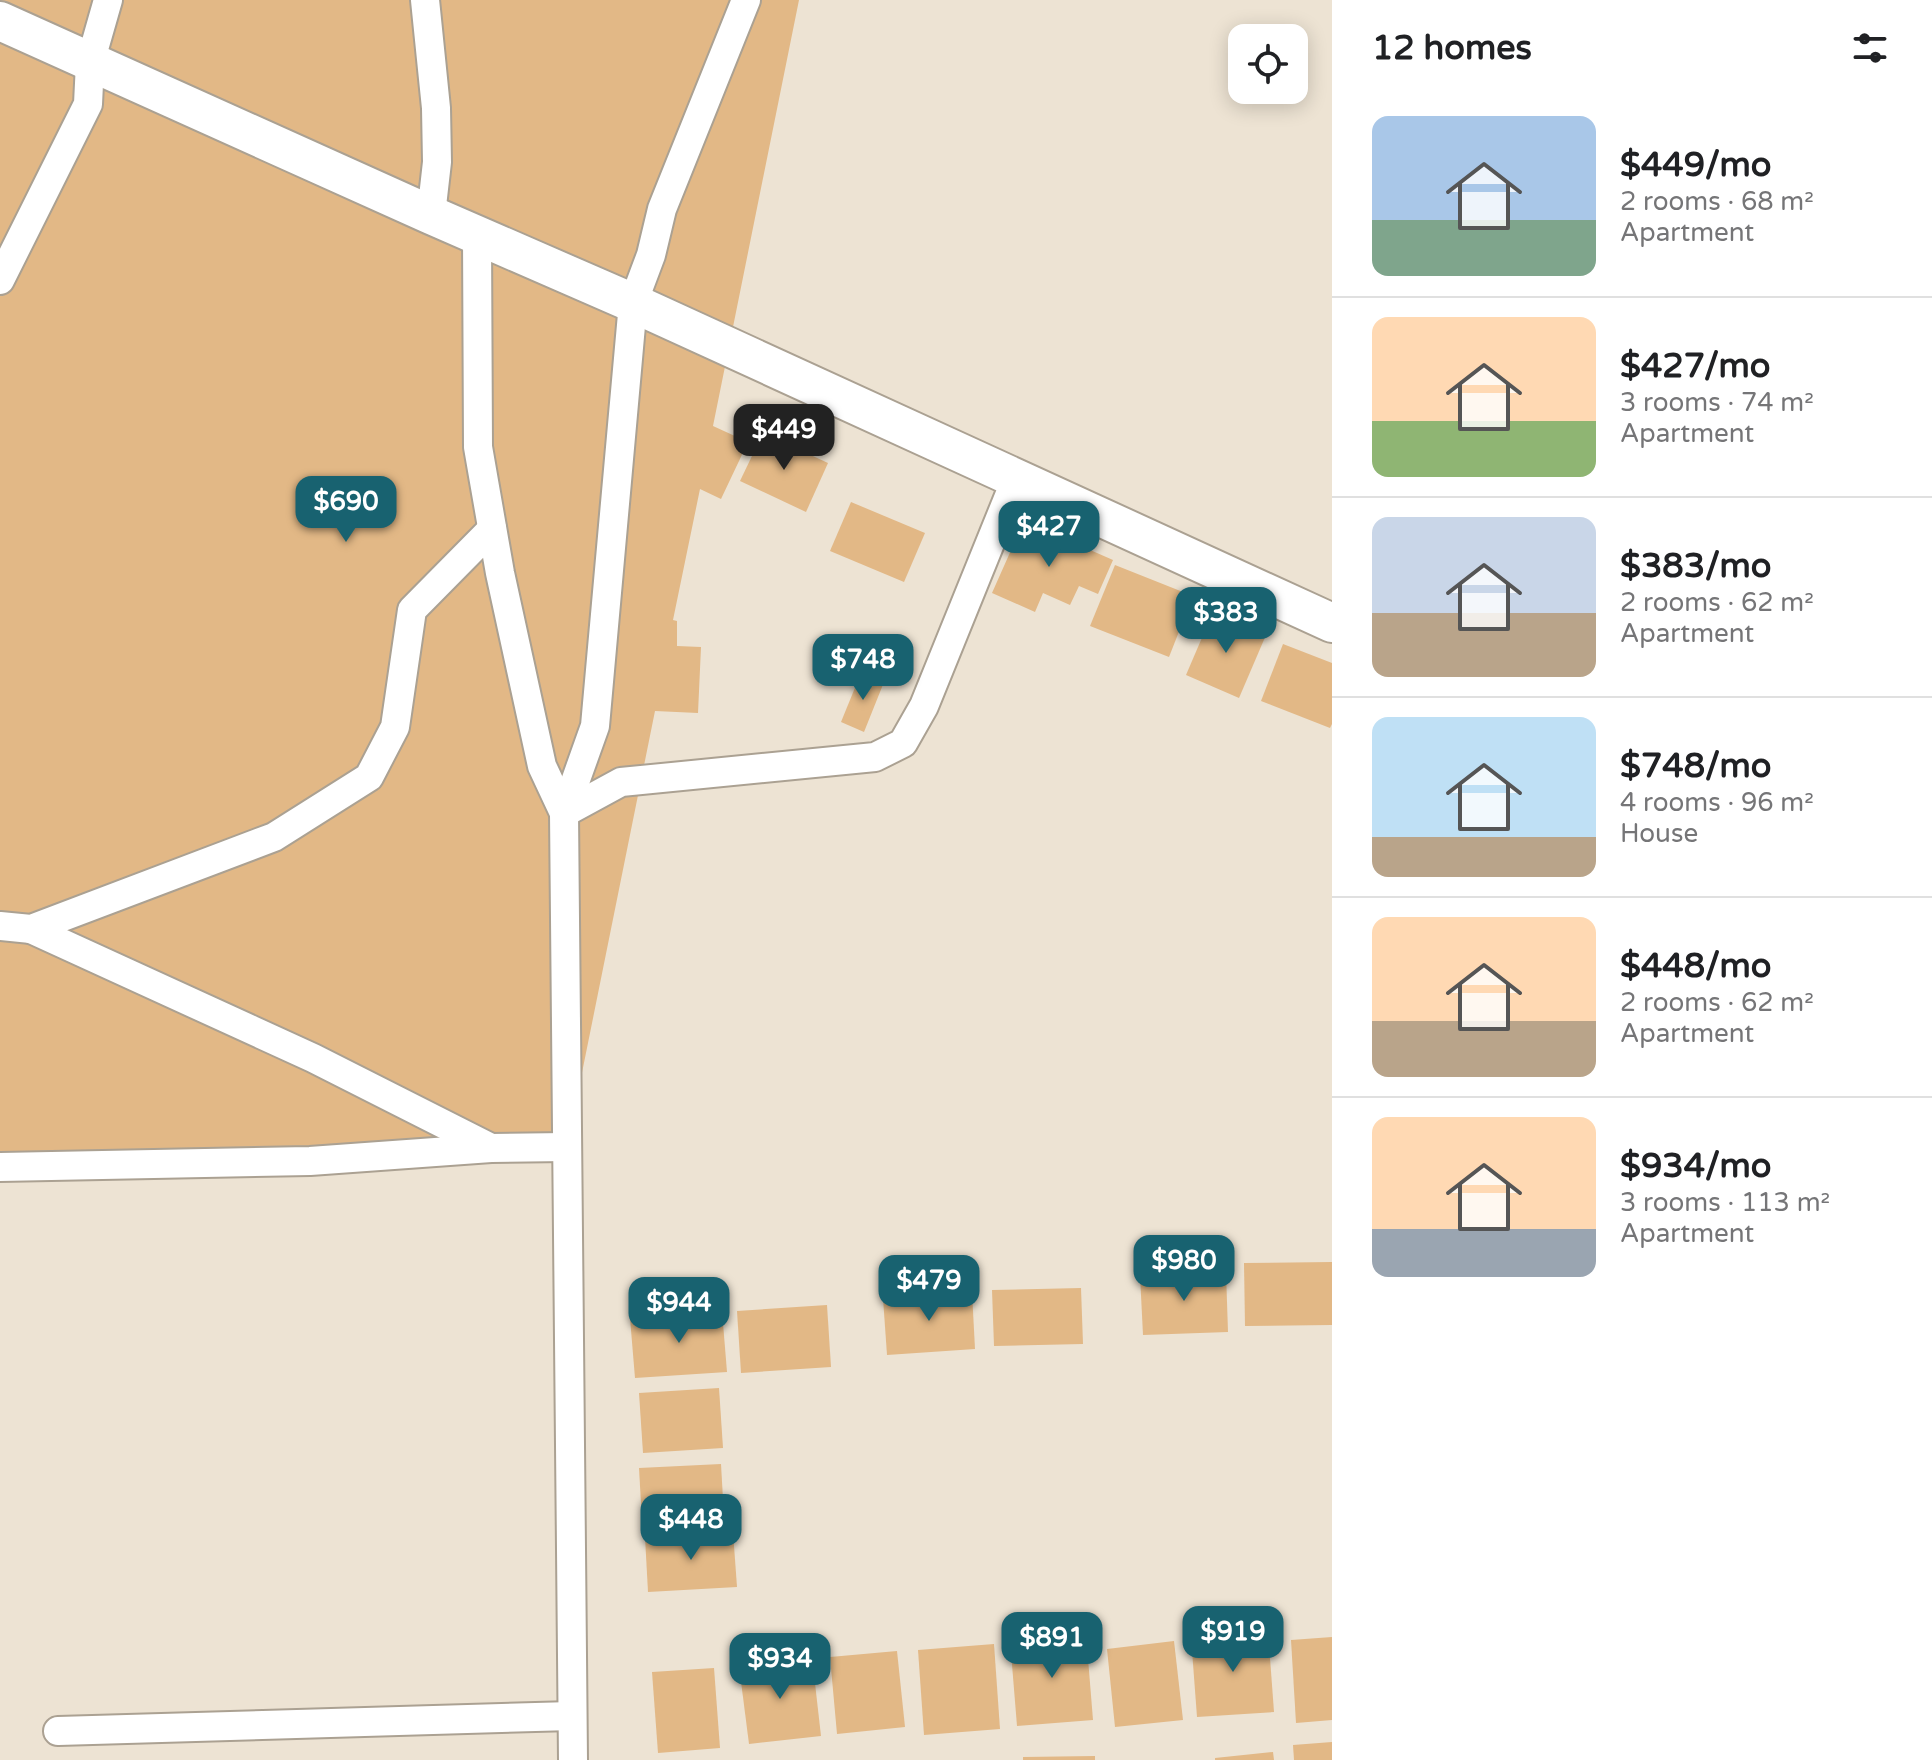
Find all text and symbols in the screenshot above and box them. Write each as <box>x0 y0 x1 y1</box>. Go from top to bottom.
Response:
map controls <box>1228 24 1308 104</box>
button: locate <box>1228 24 1308 104</box>
icon: filters <box>1848 26 1892 70</box>
text: 12 homes <box>1372 28 1532 69</box>
text: $449/mo <box>1620 145 1771 186</box>
icon: home <box>1436 148 1532 244</box>
text: 2 rooms · 68 m² <box>1620 186 1814 217</box>
text: Apartment <box>1620 217 1754 248</box>
text: $427/mo <box>1620 346 1770 387</box>
icon: home <box>1436 349 1532 445</box>
text: 3 rooms · 74 m² <box>1620 387 1814 418</box>
pin: $449 <box>737 404 831 472</box>
text: $449 <box>751 414 817 445</box>
text: Apartment <box>1620 418 1754 449</box>
pin: $690 <box>299 476 393 544</box>
text: $690 <box>313 486 379 517</box>
pin: $427 <box>1002 501 1096 569</box>
text: $427 <box>1016 511 1082 542</box>
text: $383/mo <box>1620 546 1771 587</box>
icon: home <box>1436 549 1532 645</box>
pin: $383 <box>1179 587 1273 655</box>
text: 2 rooms · 62 m² <box>1620 587 1814 618</box>
text: $383 <box>1193 597 1259 628</box>
text: Apartment <box>1620 618 1754 649</box>
pin: $748 <box>816 634 910 702</box>
text: $748 <box>830 644 896 675</box>
text: $748/mo <box>1620 746 1771 787</box>
icon: home <box>1436 749 1532 845</box>
text: 4 rooms · 96 m² <box>1620 787 1814 818</box>
text: House <box>1620 818 1698 849</box>
text: $448/mo <box>1620 946 1771 987</box>
icon: home <box>1436 949 1532 1045</box>
text: 2 rooms · 62 m² <box>1620 987 1814 1018</box>
text: Apartment <box>1620 1018 1754 1049</box>
text: $934/mo <box>1620 1146 1771 1187</box>
icon: home <box>1436 1149 1532 1245</box>
text: 3 rooms · 113 m² <box>1620 1187 1830 1218</box>
text: Apartment <box>1620 1218 1754 1249</box>
pin: $980 <box>1137 1235 1231 1303</box>
text: $980 <box>1151 1245 1217 1276</box>
pin: $479 <box>882 1255 976 1323</box>
text: $479 <box>896 1265 962 1296</box>
pin: $944 <box>632 1277 726 1345</box>
text: $944 <box>646 1287 712 1318</box>
pin: $448 <box>644 1494 738 1562</box>
text: $448 <box>658 1504 724 1535</box>
pin: $919 <box>1186 1606 1280 1674</box>
pin: $891 <box>1005 1612 1099 1680</box>
text: $919 <box>1200 1616 1266 1647</box>
text: $891 <box>1019 1622 1085 1653</box>
pin: $934 <box>733 1633 827 1701</box>
text: $934 <box>747 1643 813 1674</box>

